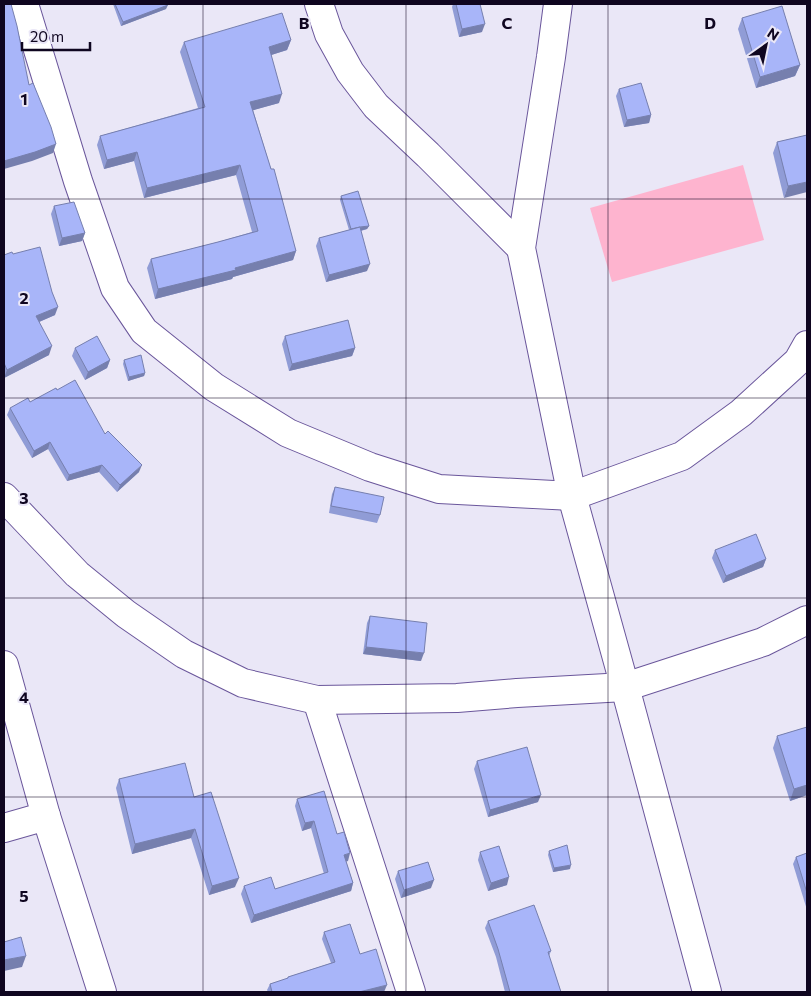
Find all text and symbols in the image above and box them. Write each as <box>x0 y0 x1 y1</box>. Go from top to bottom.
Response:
text: B <box>299 13 310 32</box>
text: C <box>502 13 513 32</box>
text: D <box>704 13 716 32</box>
scale bar <box>22 20 90 52</box>
north arrow <box>741 20 791 70</box>
text: N <box>764 24 782 44</box>
text: 20 m <box>30 27 64 45</box>
text: 1 <box>20 89 28 108</box>
text: 2 <box>19 288 29 307</box>
text: 3 <box>19 488 29 507</box>
text: 4 <box>19 687 29 706</box>
text: 5 <box>19 886 29 905</box>

